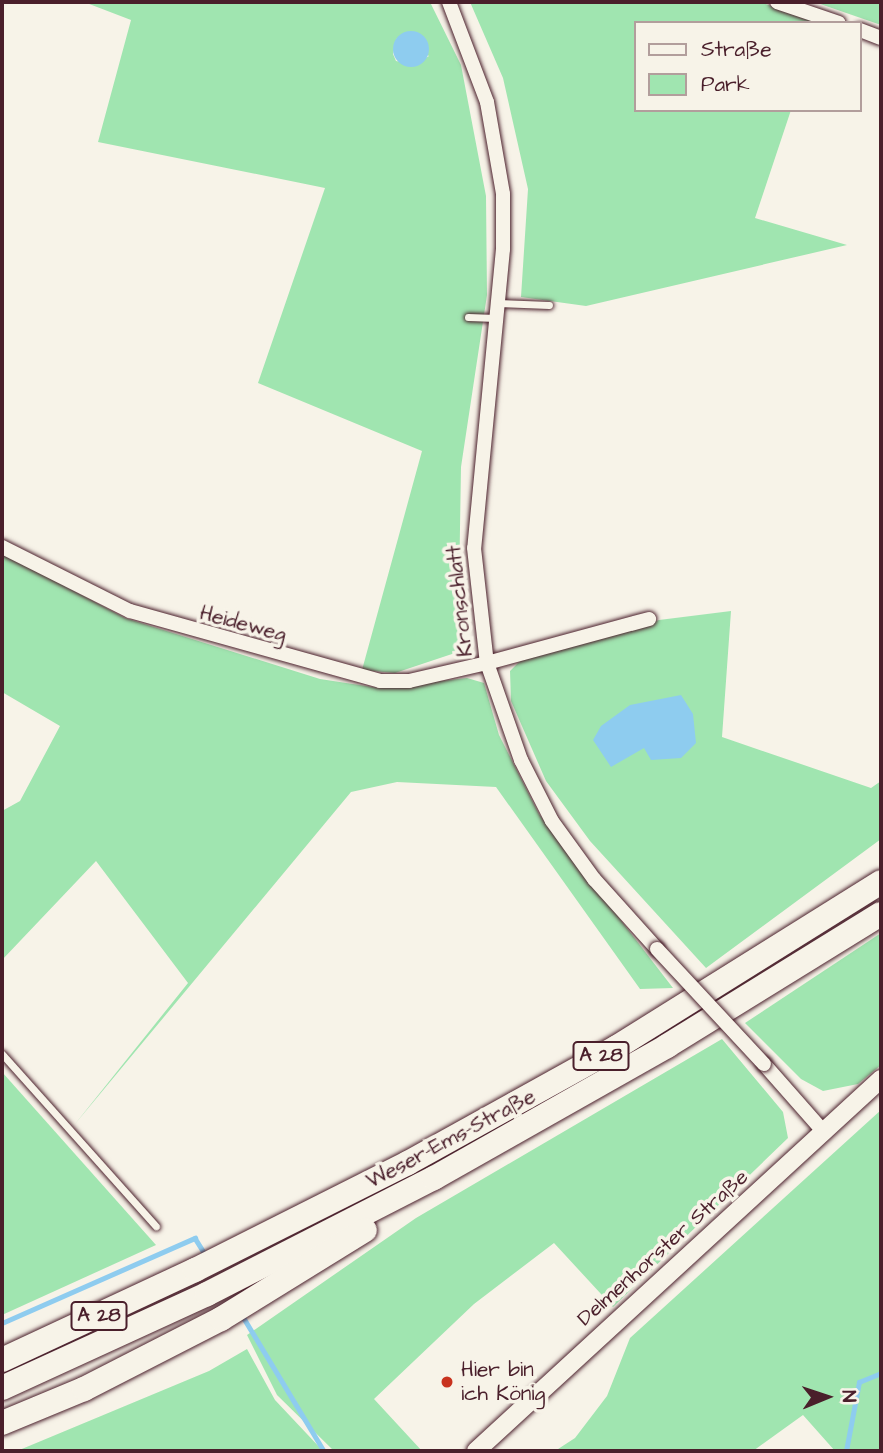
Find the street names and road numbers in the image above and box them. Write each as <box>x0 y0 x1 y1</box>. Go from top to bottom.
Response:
street label: Kronschlatt <box>442 544 478 658</box>
street label: Heideweg <box>197 600 289 648</box>
road number: A 28 <box>571 1040 631 1072</box>
street label: Weser-Ems-Straße <box>362 1084 540 1194</box>
street label: Delmenhorster Straße <box>572 1165 754 1331</box>
road number: A 28 <box>69 1300 129 1332</box>

